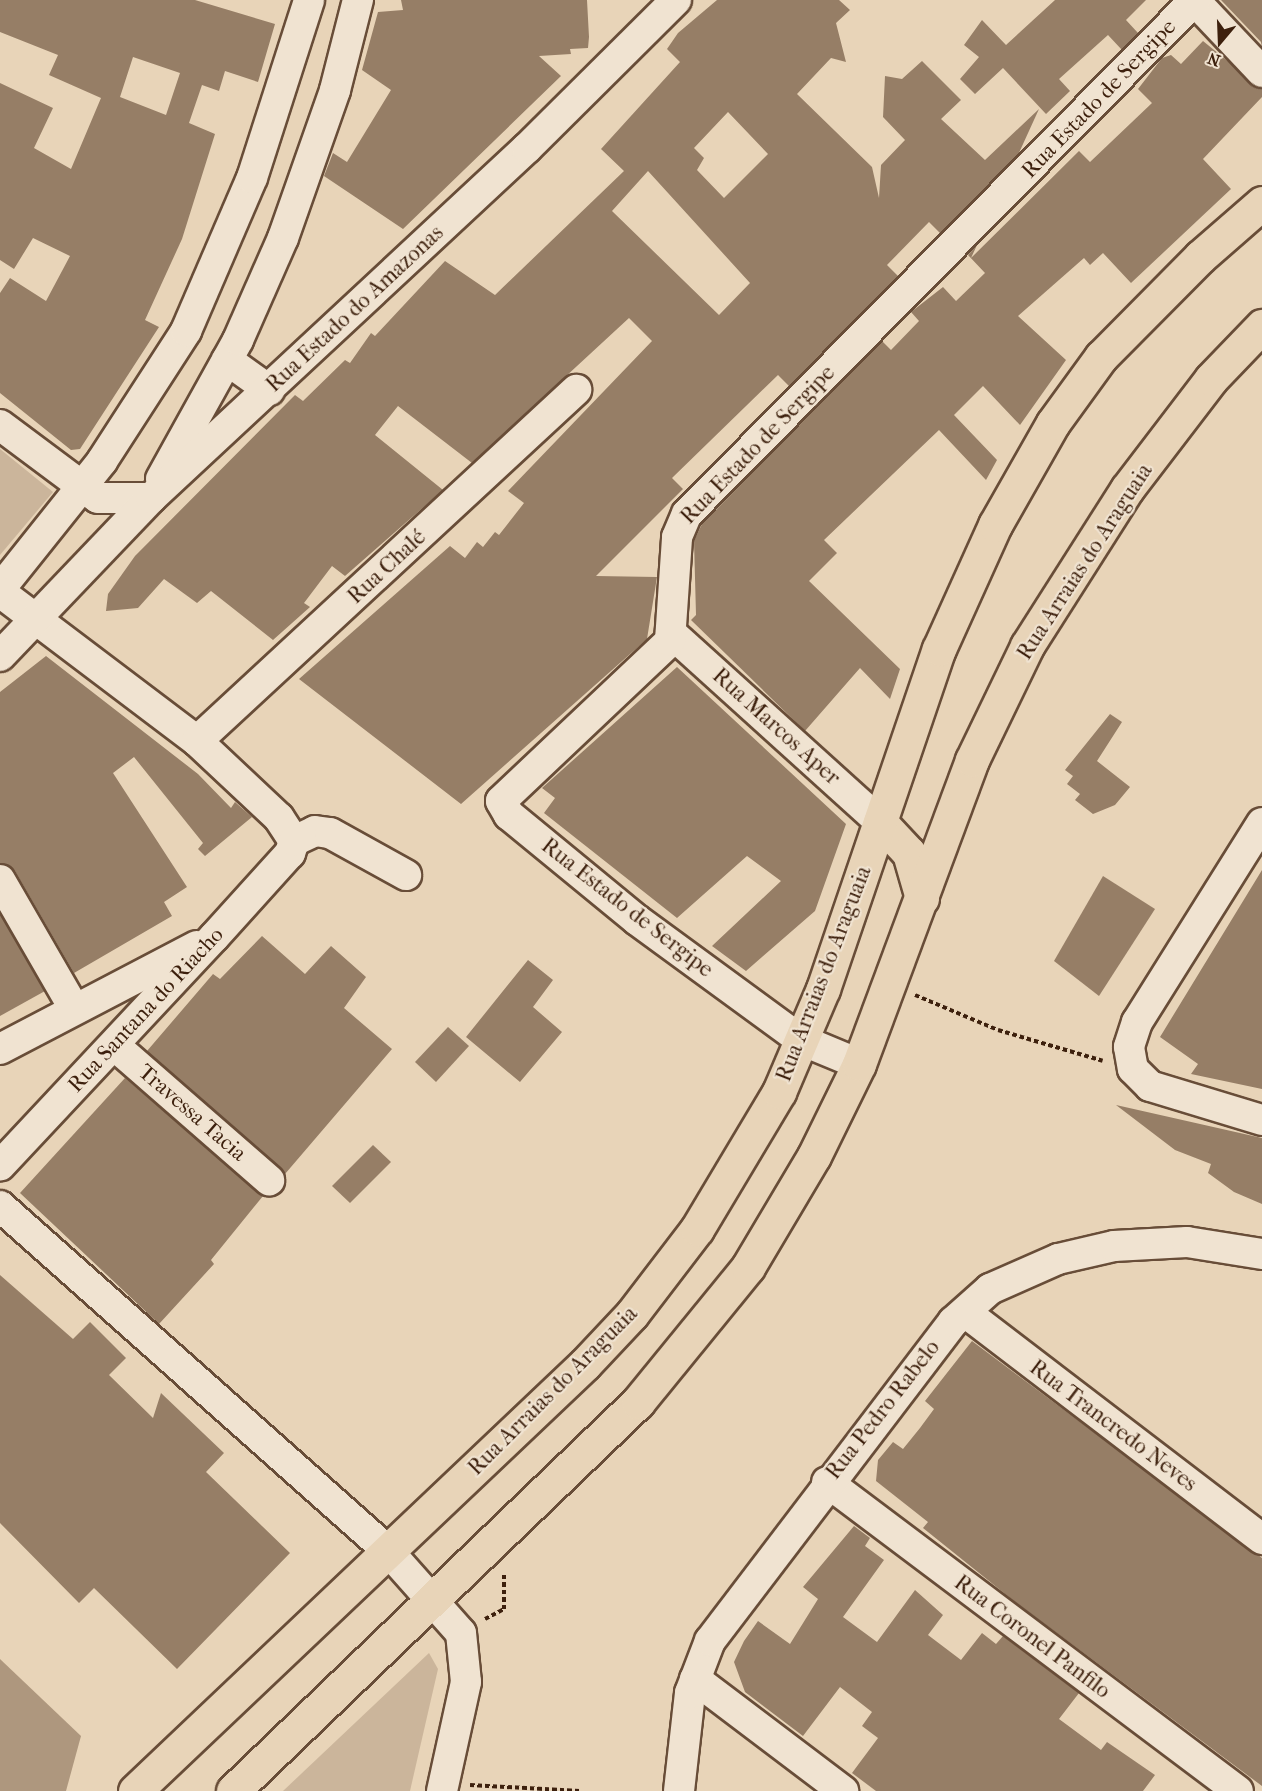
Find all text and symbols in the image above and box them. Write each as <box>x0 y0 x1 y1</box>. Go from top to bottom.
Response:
north arrow <box>1190 12 1250 72</box>
street label: Rua Estado de Sergipe <box>1016 14 1182 184</box>
text: N <box>1205 49 1223 70</box>
street label: Rua Estado do Amazonas <box>261 220 449 398</box>
street label: Rua Estado de Sergipe <box>675 360 841 530</box>
street label: Rua Arraias do Araguaia <box>1012 459 1158 665</box>
street label: Rua Chalé <box>342 524 432 610</box>
street label: Rua Marcos Aper <box>707 663 845 791</box>
street label: Rua Estado de Sergipe <box>536 833 718 983</box>
street label: Rua Arraias do Araguaia <box>771 863 877 1085</box>
street label: Rua Santana do Riacho <box>63 922 229 1098</box>
street label: Travessa Tacia <box>133 1059 251 1167</box>
street label: Rua Arraias do Araguaia <box>463 1301 643 1481</box>
street label: Rua Pedro Rabelo <box>820 1335 946 1485</box>
street label: Rua Trancredo Neves <box>1024 1354 1202 1498</box>
street label: Rua Coronel Panfilo <box>949 1570 1115 1704</box>

